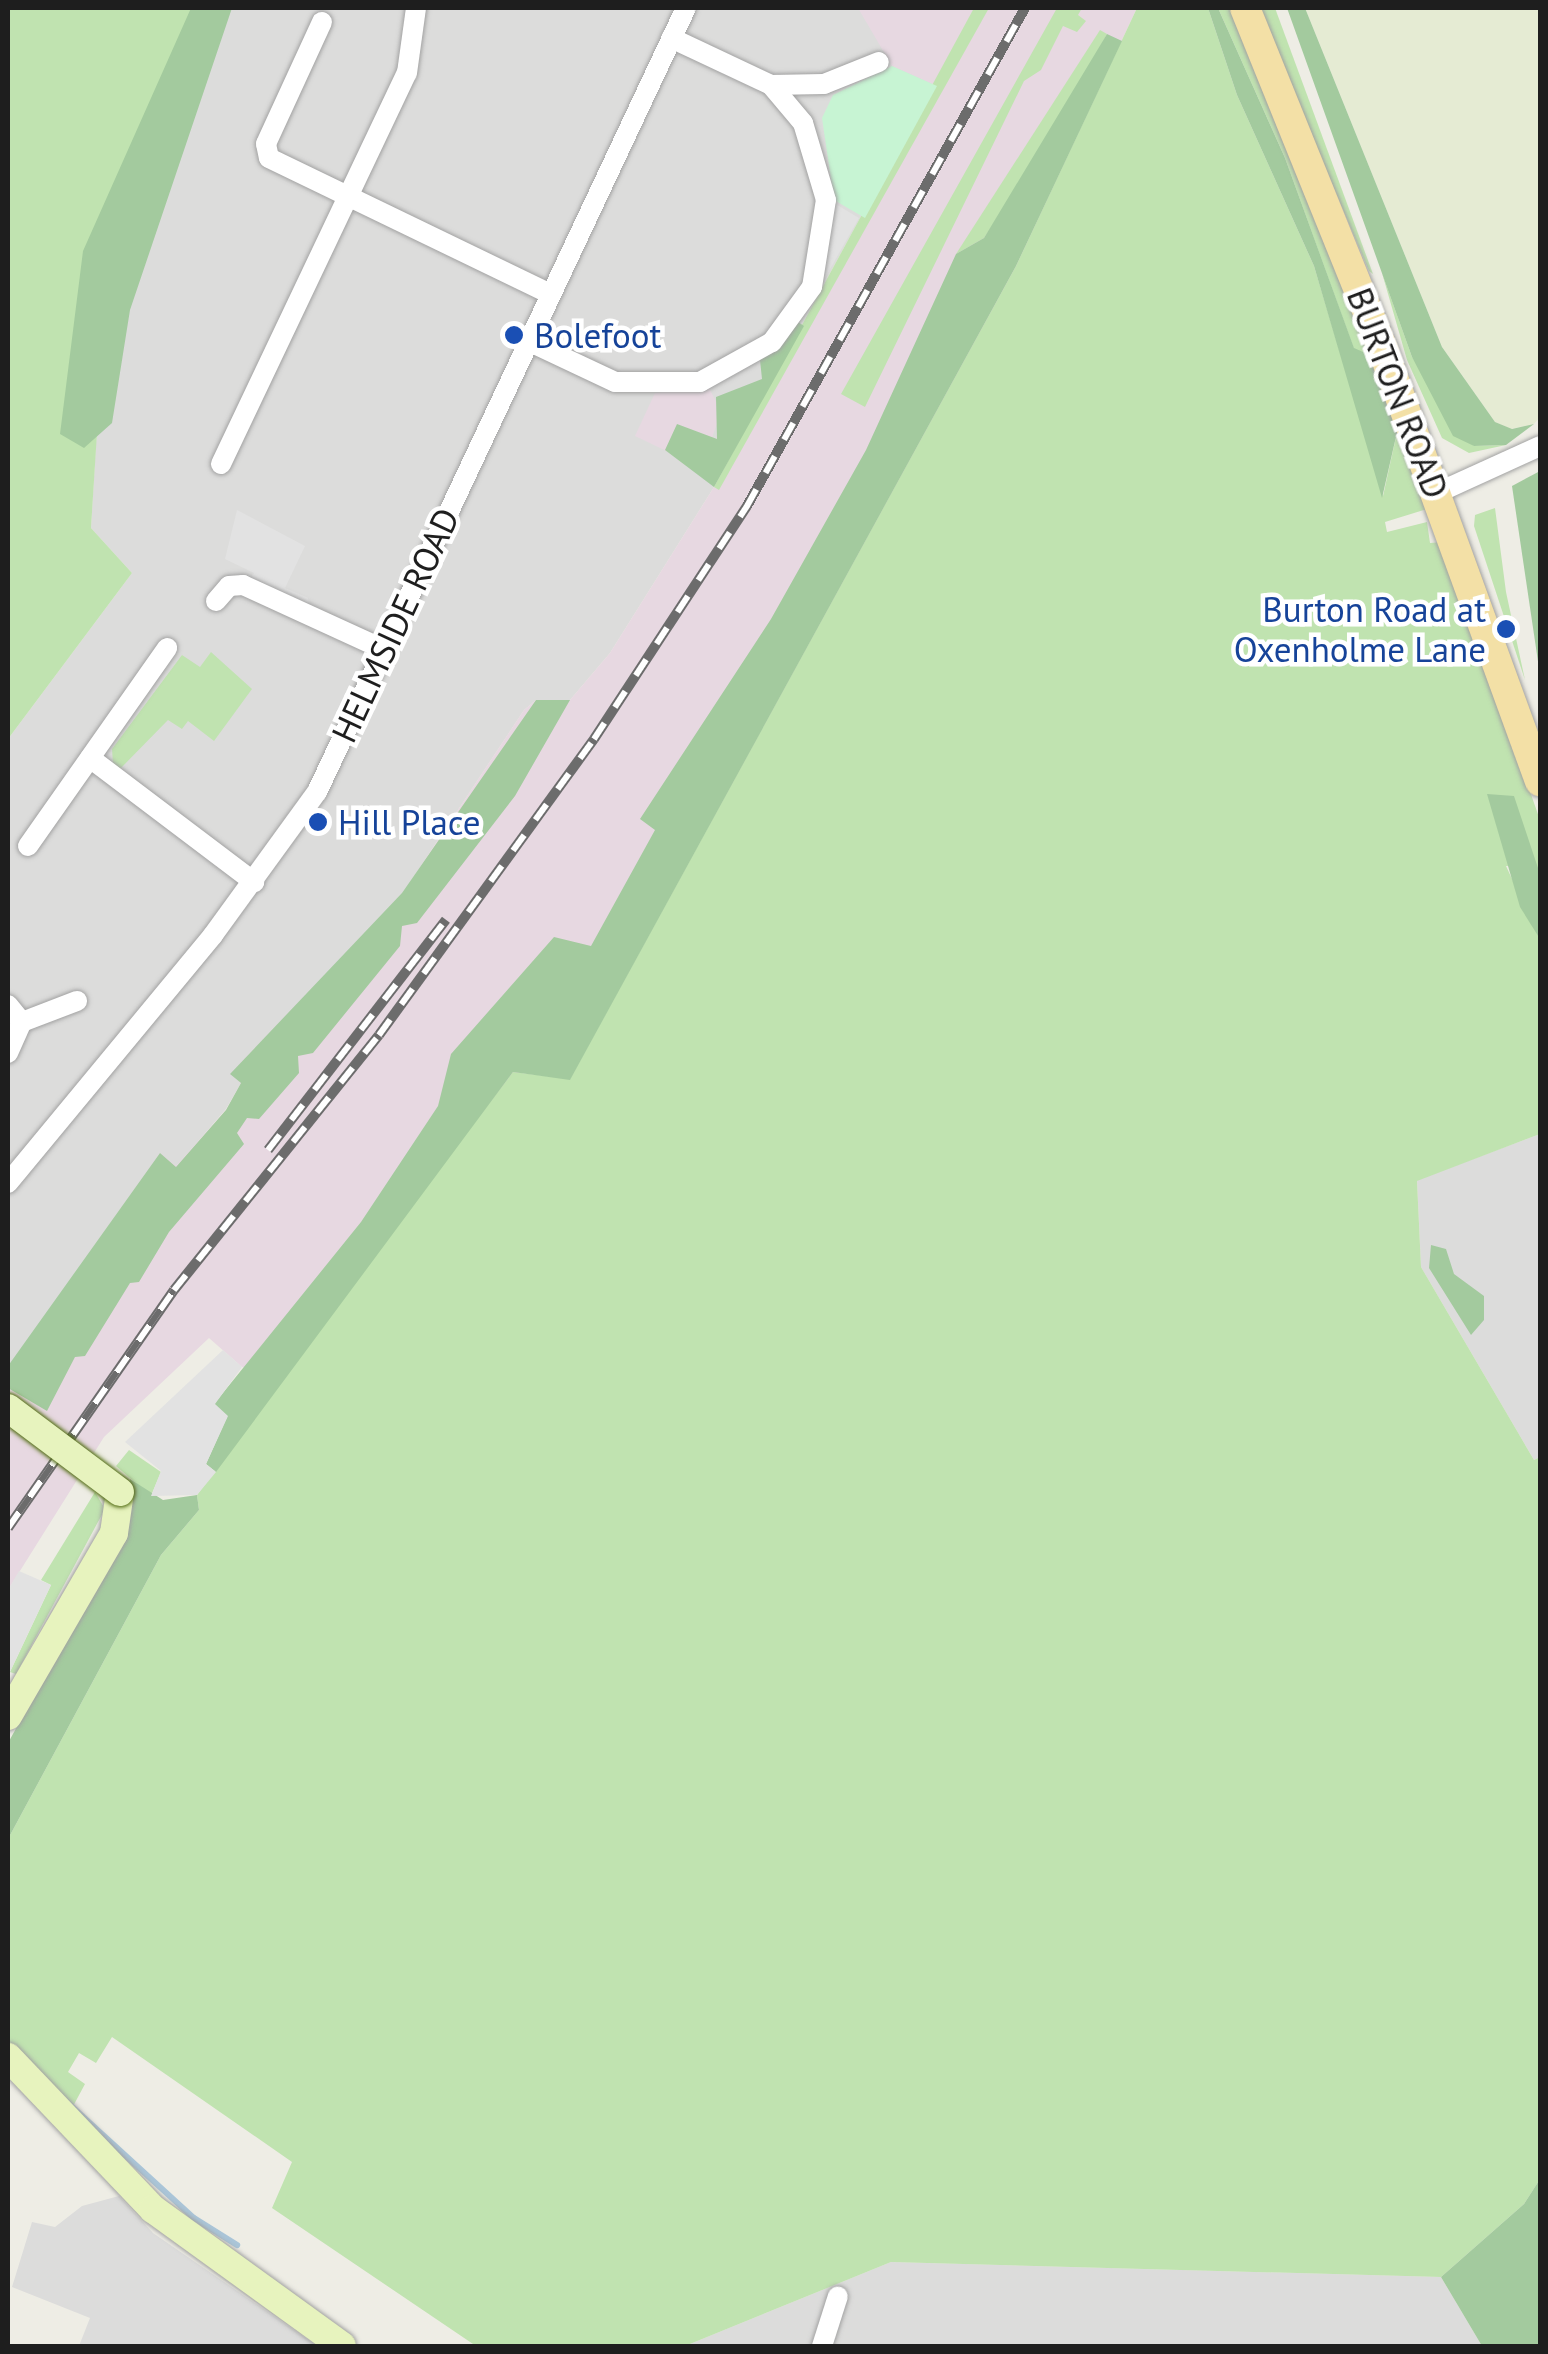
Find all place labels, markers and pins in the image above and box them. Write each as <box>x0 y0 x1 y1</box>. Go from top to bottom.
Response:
place label: Bolefoot <box>534 314 661 356</box>
marker: Bolefoot <box>503 324 525 346</box>
place label: Burton Road at Oxenholme Lane <box>1234 588 1486 670</box>
marker: Burton Road at Oxenholme Lane <box>1495 618 1517 640</box>
place label: Hill Place <box>338 801 481 843</box>
marker: Hill Place <box>307 811 329 833</box>

